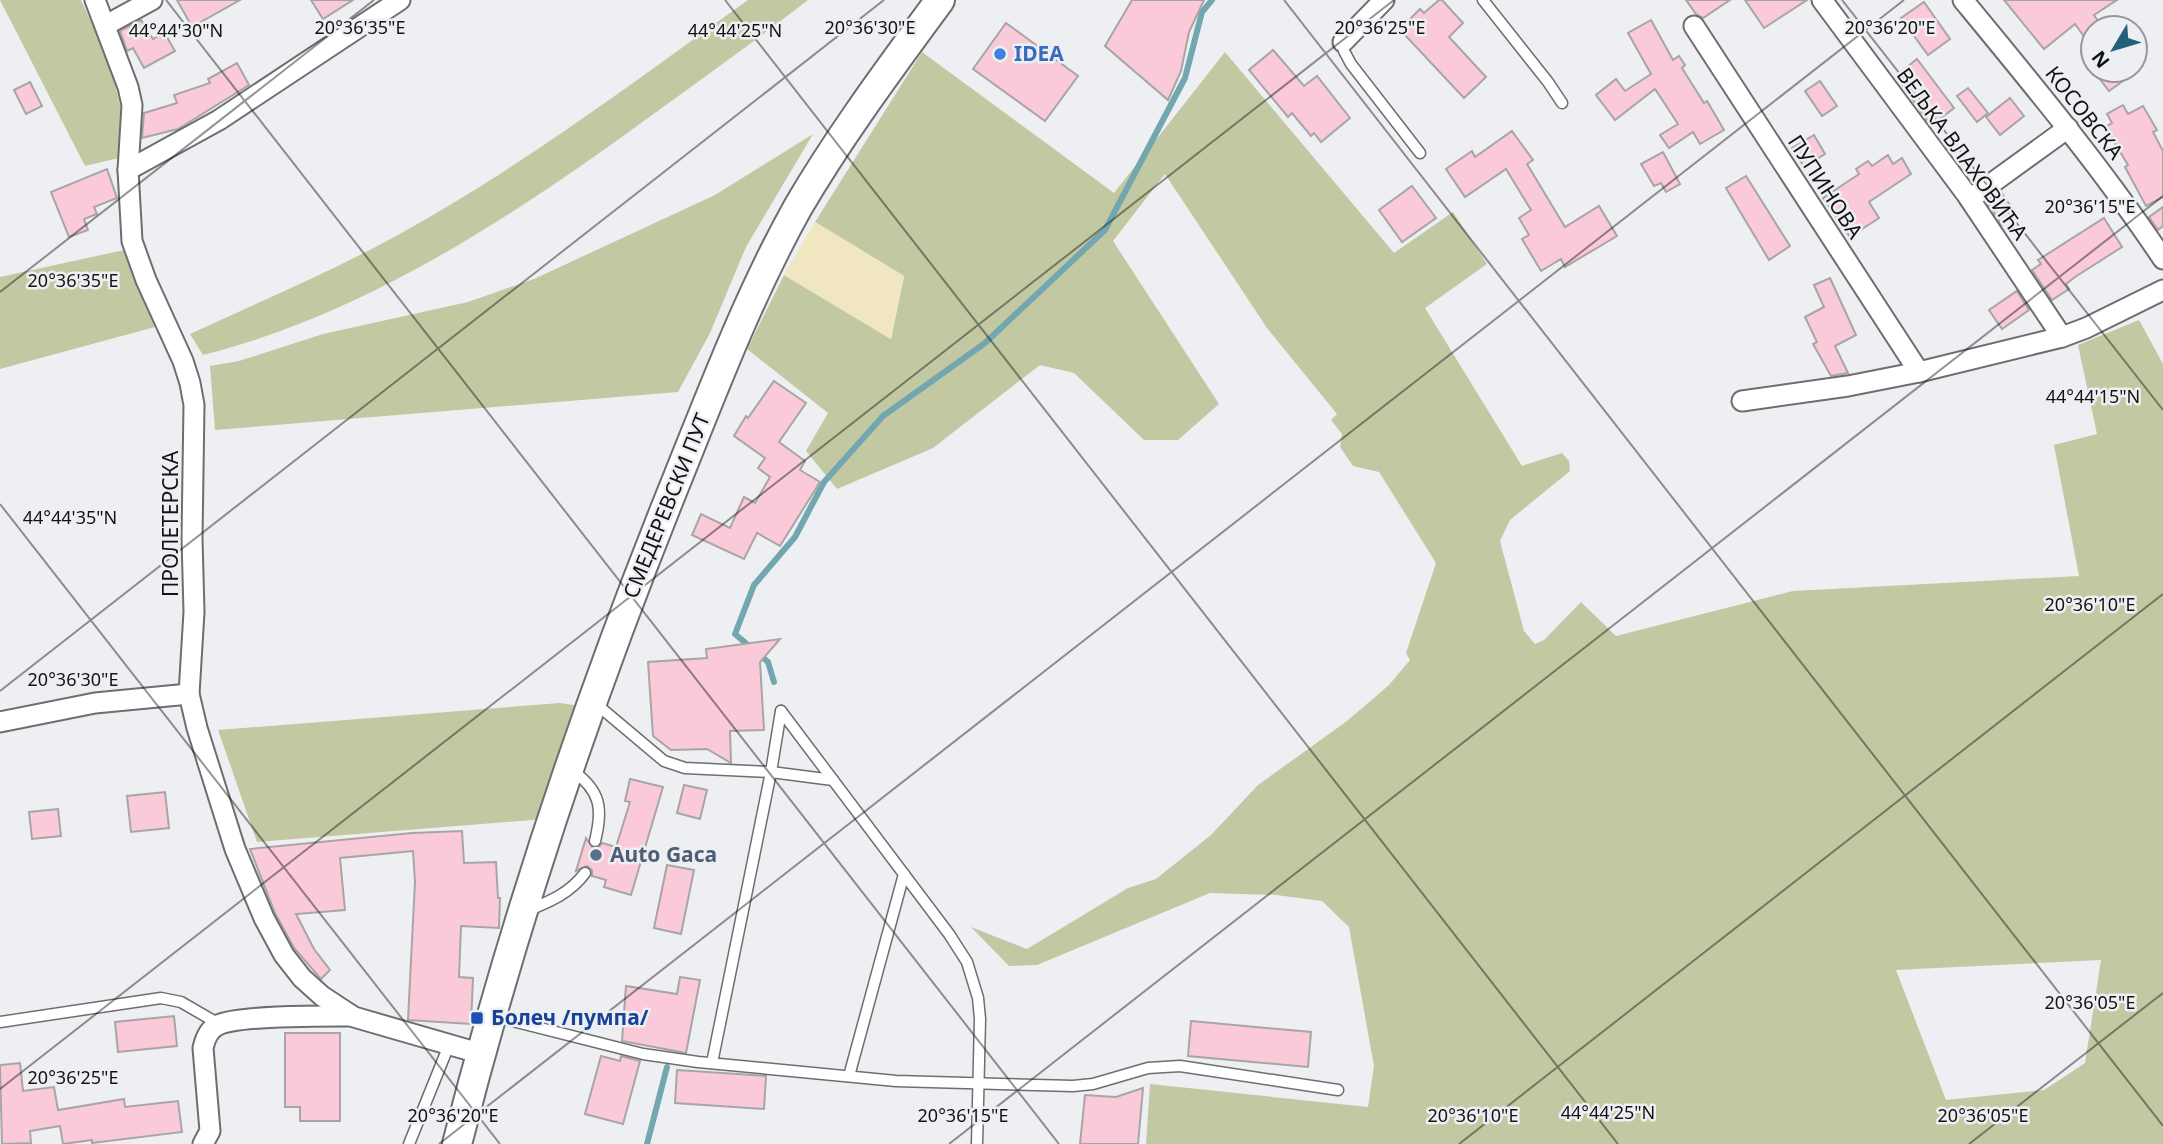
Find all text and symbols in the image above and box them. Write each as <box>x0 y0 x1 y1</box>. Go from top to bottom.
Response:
north arrow <box>2079 14 2149 84</box>
text: 20°36'35"E <box>315 15 405 39</box>
text: 20°36'30"E <box>825 15 915 39</box>
text: 20°36'25"E <box>1335 15 1425 39</box>
text: 20°36'20"E <box>1845 15 1935 39</box>
text: 44°44'30"N <box>129 18 223 42</box>
text: 44°44'25"N <box>688 18 782 42</box>
place label: IDEA <box>1014 39 1064 67</box>
text: N <box>2086 45 2116 74</box>
marker: IDEA <box>992 46 1008 62</box>
street label: КОСОВСКА <box>2039 60 2130 165</box>
street label: ВЕЉКА ВЛАХОВИЋА <box>1891 62 2035 245</box>
street label: ПУПИНОВА <box>1782 129 1870 244</box>
text: 20°36'15"E <box>2045 194 2135 218</box>
text: 20°36'35"E <box>28 268 118 292</box>
text: 44°44'15"N <box>2046 384 2140 408</box>
street label: СМЕДЕРЕВСКИ ПУТ <box>616 409 716 602</box>
street label: ПРОЛЕТЕРСКА <box>156 450 184 597</box>
text: 44°44'35"N <box>23 505 117 529</box>
text: 20°36'10"E <box>2045 592 2135 616</box>
text: 20°36'30"E <box>28 667 118 691</box>
place label: Auto Gaca <box>610 840 717 868</box>
marker: Auto Gaca <box>588 847 604 863</box>
text: 20°36'05"E <box>2045 990 2135 1014</box>
place label: Болеч /пумпа/ <box>491 1003 649 1031</box>
marker: Болеч /пумпа/ <box>469 1010 485 1026</box>
text: 20°36'25"E <box>28 1065 118 1089</box>
text: 44°44'25"N <box>1561 1100 1655 1124</box>
text: 20°36'20"E <box>408 1103 498 1127</box>
text: 20°36'15"E <box>918 1103 1008 1127</box>
text: 20°36'10"E <box>1428 1103 1518 1127</box>
text: 20°36'05"E <box>1938 1103 2028 1127</box>

